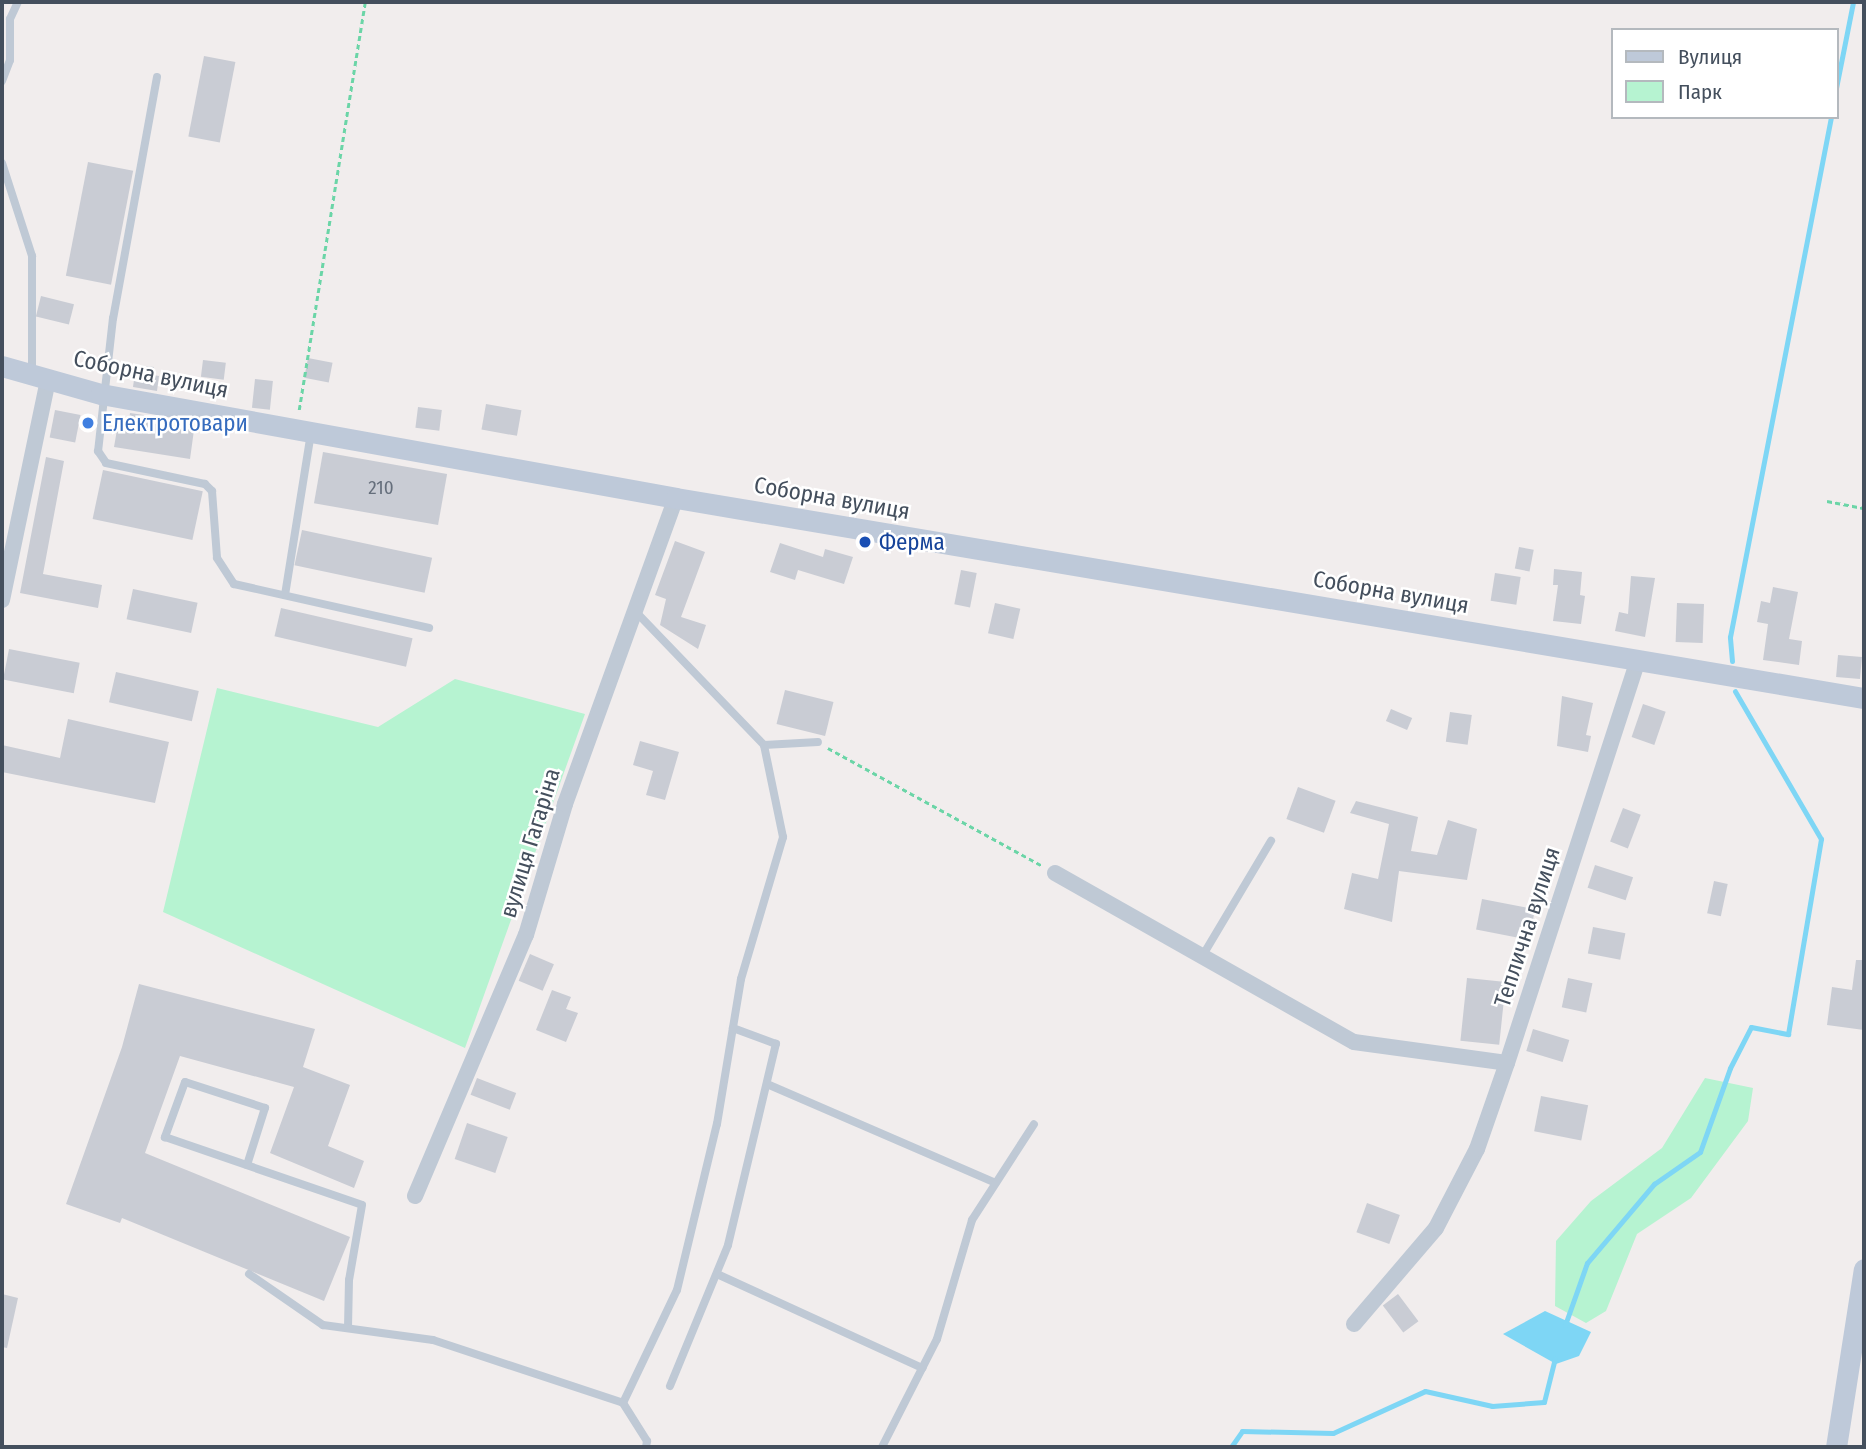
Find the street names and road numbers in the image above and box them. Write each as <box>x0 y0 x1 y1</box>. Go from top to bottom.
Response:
street label: Соборна вулиця <box>71 344 231 404</box>
street label: Соборна вулиця <box>752 471 912 525</box>
street label: Соборна вулиця <box>1311 565 1471 619</box>
street label: вулиця Гагаріна <box>494 765 566 921</box>
street label: Теплична вулиця <box>1488 844 1566 1010</box>

